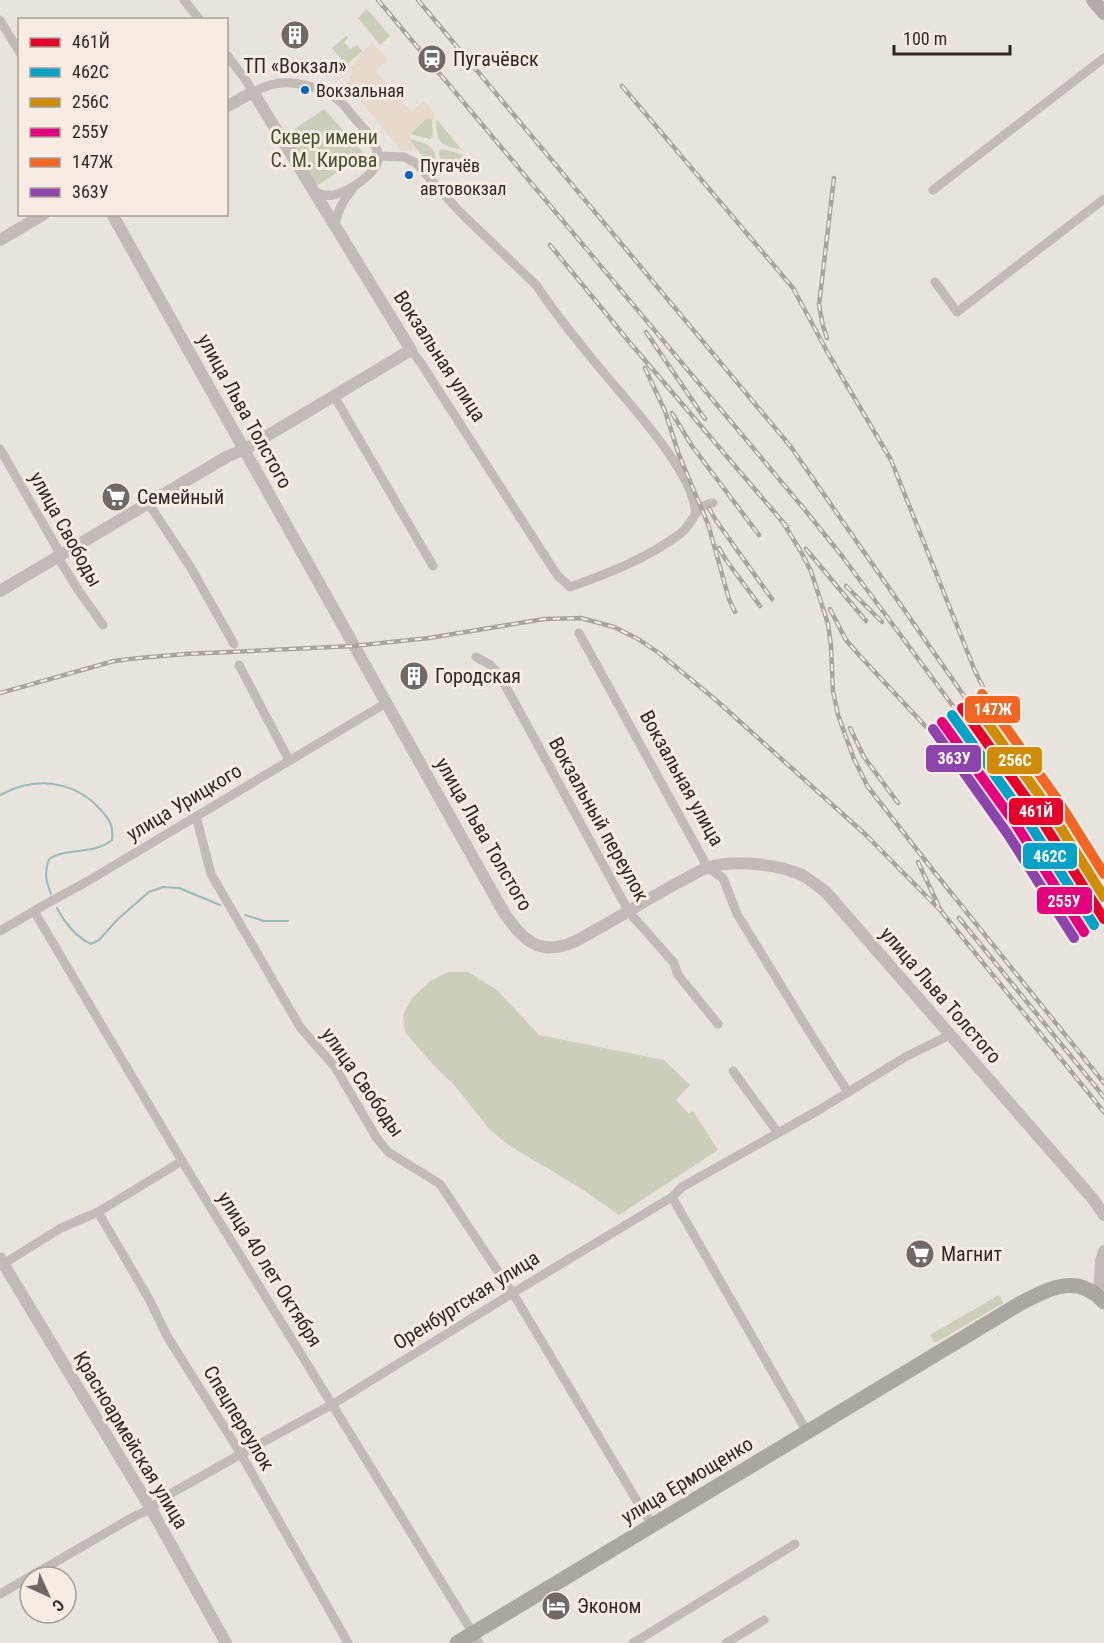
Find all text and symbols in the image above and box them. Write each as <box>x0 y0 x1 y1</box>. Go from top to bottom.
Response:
legend <box>18 18 228 216</box>
scale bar <box>894 18 1010 56</box>
building icon: ТП «Вокзал» <box>279 19 311 51</box>
text: 100 m <box>903 28 947 49</box>
text: 461Й <box>72 31 110 52</box>
station icon: Пугачёвск <box>416 43 448 75</box>
place label: Пугачёвск <box>453 47 539 71</box>
place label: ТП «Вокзал» <box>243 54 347 78</box>
text: 462С <box>72 61 109 82</box>
place label: Вокзальная <box>316 80 404 101</box>
marker: Вокзальная <box>299 84 311 96</box>
text: 256С <box>72 91 109 112</box>
text: 255У <box>72 121 109 142</box>
park label: Сквер имени С. М. Кирова <box>270 125 378 172</box>
text: 147Ж <box>72 151 113 172</box>
place label: Пугачёв автовокзал <box>420 155 507 199</box>
marker: Пугачёв автовокзал <box>403 169 415 181</box>
text: 363У <box>72 181 109 202</box>
street label: Вокзальная улица <box>389 286 491 426</box>
street label: улица Льва Толстого <box>193 330 297 492</box>
street label: улица Свободы <box>25 467 107 591</box>
supermarket icon: Семейный <box>100 481 132 513</box>
place label: Семейный <box>137 485 224 509</box>
building icon: Городская <box>398 660 430 692</box>
place label: Городская <box>435 664 521 688</box>
line badge: 147Ж <box>964 695 1021 724</box>
text: 147Ж <box>974 700 1012 719</box>
street label: Вокзальная улица <box>635 706 729 850</box>
street label: Вокзальный переулок <box>544 733 654 906</box>
line badge: 363У <box>925 744 982 773</box>
line badge: 256С <box>986 746 1043 775</box>
text: 363У <box>937 749 971 768</box>
text: 256С <box>998 751 1032 770</box>
street label: улица Льва Толстого <box>430 753 538 915</box>
street label: улица Урицкого <box>122 758 246 846</box>
line badge: 461Й <box>1008 797 1064 826</box>
text: 461Й <box>1019 801 1053 821</box>
line badge: 462С <box>1022 842 1078 870</box>
text: 462С <box>1033 847 1067 866</box>
line badge: 255У <box>1036 886 1093 915</box>
text: 255У <box>1047 892 1081 911</box>
street label: улица Льва Толстого <box>875 922 1007 1068</box>
street label: улица Свободы <box>317 1023 409 1141</box>
street label: улица 40 лет Октября <box>212 1187 328 1351</box>
supermarket icon: Магнит <box>904 1238 936 1270</box>
place label: Магнит <box>941 1242 1002 1266</box>
street label: Оренбургская улица <box>389 1245 543 1355</box>
street label: Красноармейская улица <box>68 1347 194 1533</box>
street label: Спецпереулок <box>198 1361 280 1475</box>
street label: улица Ермощенко <box>617 1431 757 1529</box>
north arrow <box>18 1565 78 1625</box>
hotel icon: Эконом <box>540 1590 572 1622</box>
place label: Эконом <box>577 1594 641 1618</box>
text: С <box>48 1595 68 1615</box>

